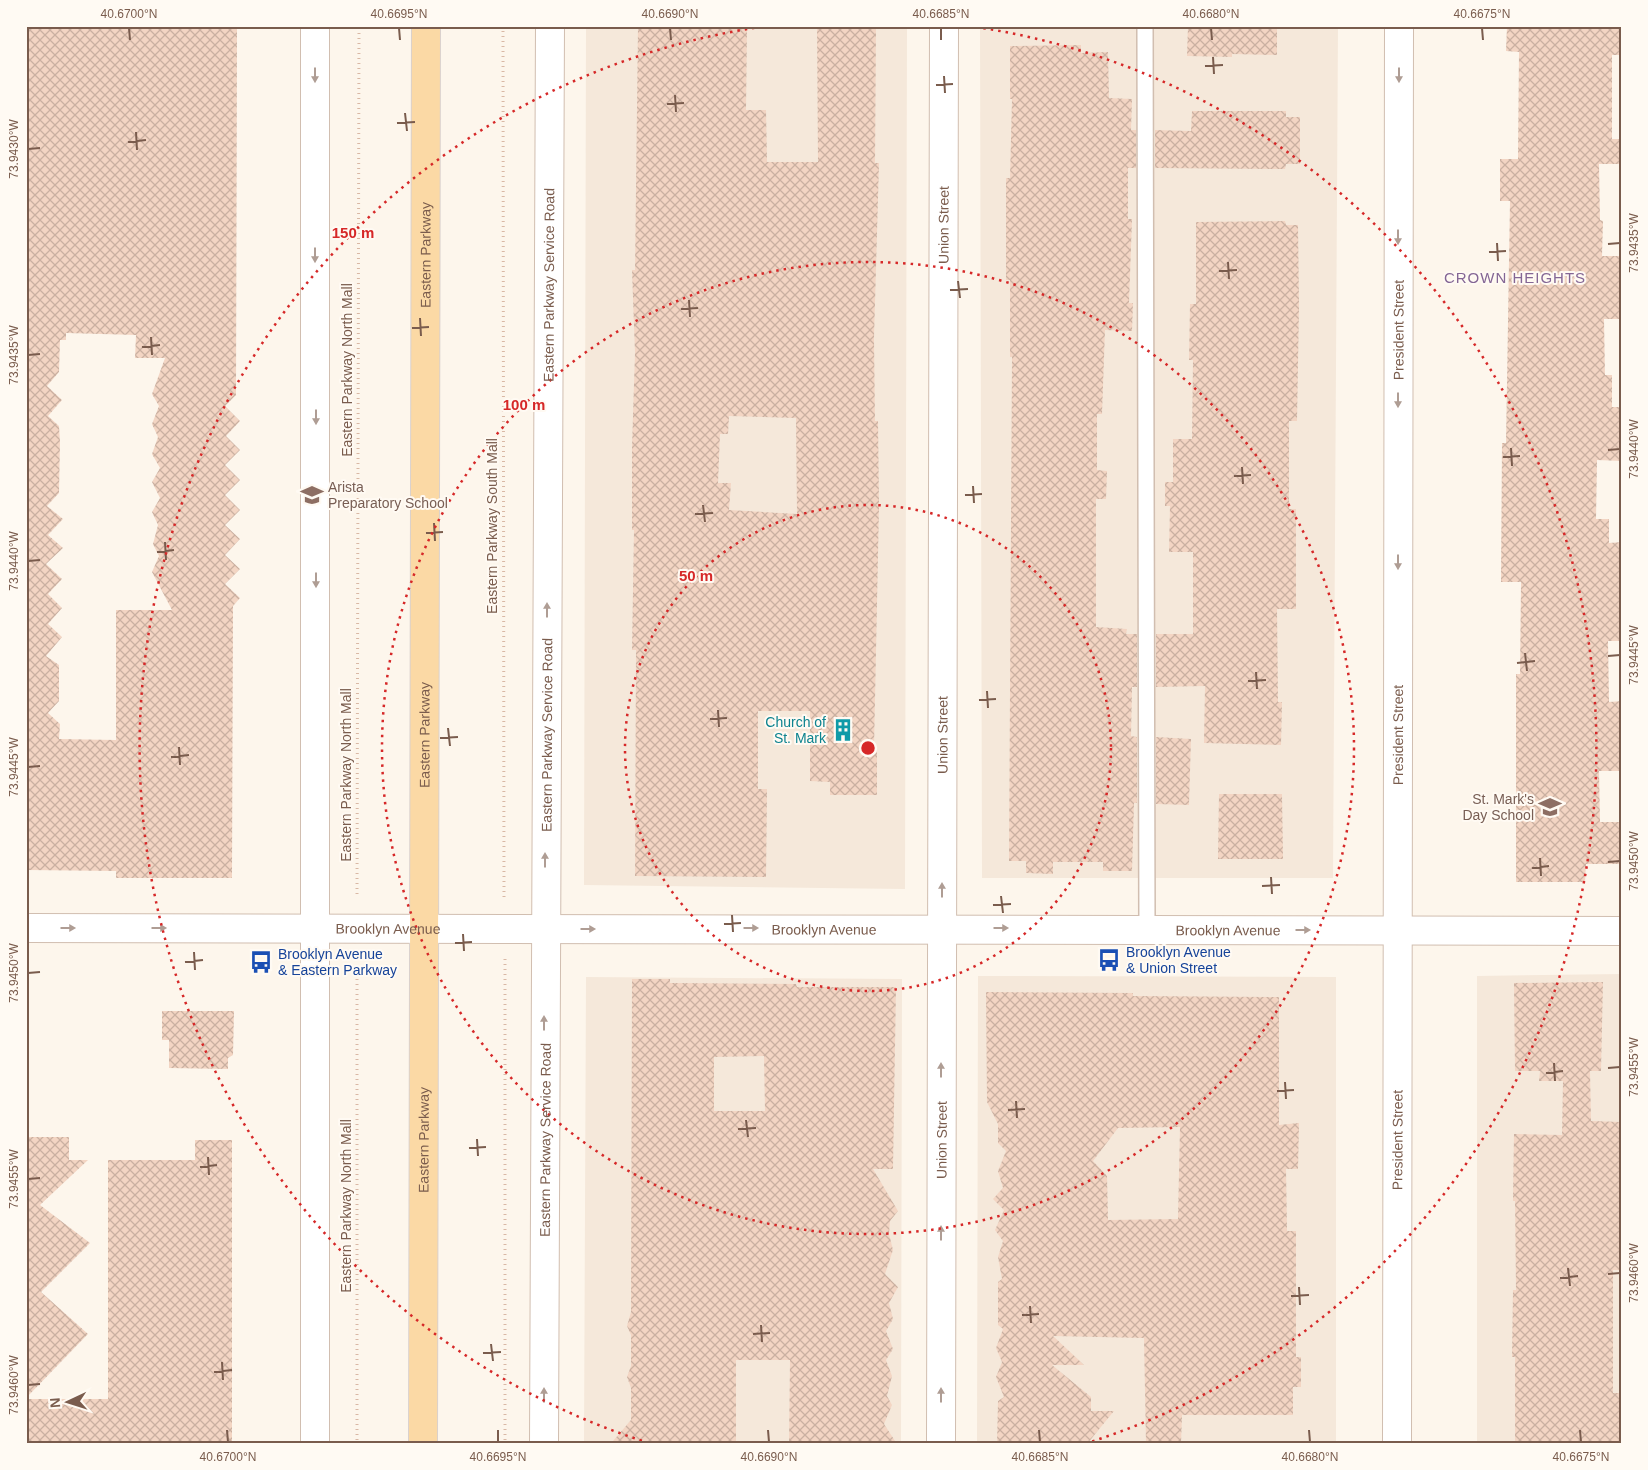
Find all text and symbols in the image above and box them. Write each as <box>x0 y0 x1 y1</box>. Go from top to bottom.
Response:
text: 40.6700°N <box>101 7 157 21</box>
text: 40.6695°N <box>371 7 427 21</box>
text: 40.6690°N <box>642 7 698 21</box>
text: 40.6685°N <box>913 7 969 21</box>
text: 40.6680°N <box>1183 7 1239 21</box>
text: 40.6675°N <box>1454 7 1510 21</box>
one-way arrow <box>311 67 319 83</box>
one-way arrow <box>1395 67 1403 83</box>
text: 73.9430°W <box>7 119 21 179</box>
street label: Union Street <box>935 186 952 264</box>
street label: Eastern Parkway Service Road <box>540 188 557 382</box>
street label: Eastern Parkway <box>417 202 434 308</box>
text: 73.9435°W <box>1627 213 1641 273</box>
text: 150 m <box>332 224 374 241</box>
one-way arrow <box>1394 230 1402 246</box>
one-way arrow <box>312 247 320 263</box>
district label: CROWN HEIGHTS <box>1444 269 1586 286</box>
street label: President Street <box>1391 280 1407 380</box>
street label: Eastern Parkway North Mall <box>339 283 355 457</box>
text: 73.9435°W <box>7 325 21 385</box>
one-way arrow <box>1394 392 1402 408</box>
text: 100 m <box>503 396 545 413</box>
one-way arrow <box>312 410 320 426</box>
text: 73.9440°W <box>1627 419 1641 479</box>
street label: Eastern Parkway South Mall <box>484 438 500 614</box>
place label: Arista Preparatory School <box>328 479 448 511</box>
school or university icon: Arista Preparatory School <box>299 482 325 508</box>
text: 73.9440°W <box>7 531 21 591</box>
one-way arrow <box>1394 555 1402 571</box>
text: 50 m <box>679 567 713 584</box>
one-way arrow <box>312 572 320 588</box>
one-way arrow <box>543 602 551 618</box>
text: 73.9445°W <box>1627 625 1641 685</box>
street label: Eastern Parkway Service Road <box>539 638 555 832</box>
street label: Eastern Parkway <box>416 682 433 788</box>
street label: President Street <box>1390 685 1406 785</box>
street label: Eastern Parkway North Mall <box>338 688 354 862</box>
street label: Union Street <box>934 696 951 774</box>
place label: Church of St. Mark <box>765 714 827 746</box>
building icon: Church of St. Mark <box>830 717 856 743</box>
text: 73.9445°W <box>7 737 21 797</box>
centre of rings <box>859 739 877 757</box>
place label: St. Mark's Day School <box>1462 791 1534 823</box>
school or university icon: St. Mark's Day School <box>1537 794 1563 820</box>
text: 73.9450°W <box>1627 831 1641 891</box>
one-way arrow <box>541 852 549 868</box>
one-way arrow <box>938 882 946 898</box>
street label: Brooklyn Avenue <box>336 921 441 937</box>
street label: Brooklyn Avenue <box>772 921 877 938</box>
street label: Brooklyn Avenue <box>1176 922 1281 938</box>
one-way arrow <box>60 924 76 932</box>
one-way arrow <box>151 924 167 932</box>
one-way arrow <box>743 924 759 932</box>
one-way arrow <box>993 924 1009 932</box>
one-way arrow <box>581 925 597 933</box>
one-way arrow <box>1296 926 1312 934</box>
text: 73.9450°W <box>7 943 21 1003</box>
place label: Brooklyn Avenue & Union Street <box>1126 944 1231 976</box>
place label: Brooklyn Avenue & Eastern Parkway <box>278 946 397 978</box>
bus stop icon: Brooklyn Avenue & Union Street <box>1096 947 1122 973</box>
bus stop icon: Brooklyn Avenue & Eastern Parkway <box>248 949 274 975</box>
one-way arrow <box>540 1014 548 1030</box>
text: 73.9455°W <box>1627 1037 1641 1097</box>
street label: Eastern Parkway Service Road <box>537 1043 554 1237</box>
one-way arrow <box>937 1062 945 1078</box>
street label: Eastern Parkway <box>416 1087 432 1193</box>
street label: President Street <box>1389 1090 1405 1190</box>
street label: Union Street <box>934 1101 950 1179</box>
street label: Eastern Parkway North Mall <box>338 1119 354 1293</box>
text: 73.9455°W <box>7 1149 21 1209</box>
one-way arrow <box>937 1224 945 1240</box>
text: 73.9460°W <box>1627 1243 1641 1303</box>
text: 73.9460°W <box>7 1355 21 1415</box>
north arrow <box>42 1378 92 1428</box>
one-way arrow <box>540 1387 548 1403</box>
one-way arrow <box>937 1387 945 1403</box>
text: N <box>47 1397 63 1409</box>
text: 40.6700°N <box>200 1450 256 1464</box>
text: 40.6695°N <box>470 1450 526 1464</box>
text: 40.6690°N <box>741 1450 797 1464</box>
text: 40.6685°N <box>1012 1450 1068 1464</box>
text: 40.6680°N <box>1282 1450 1338 1464</box>
text: 40.6675°N <box>1553 1450 1609 1464</box>

